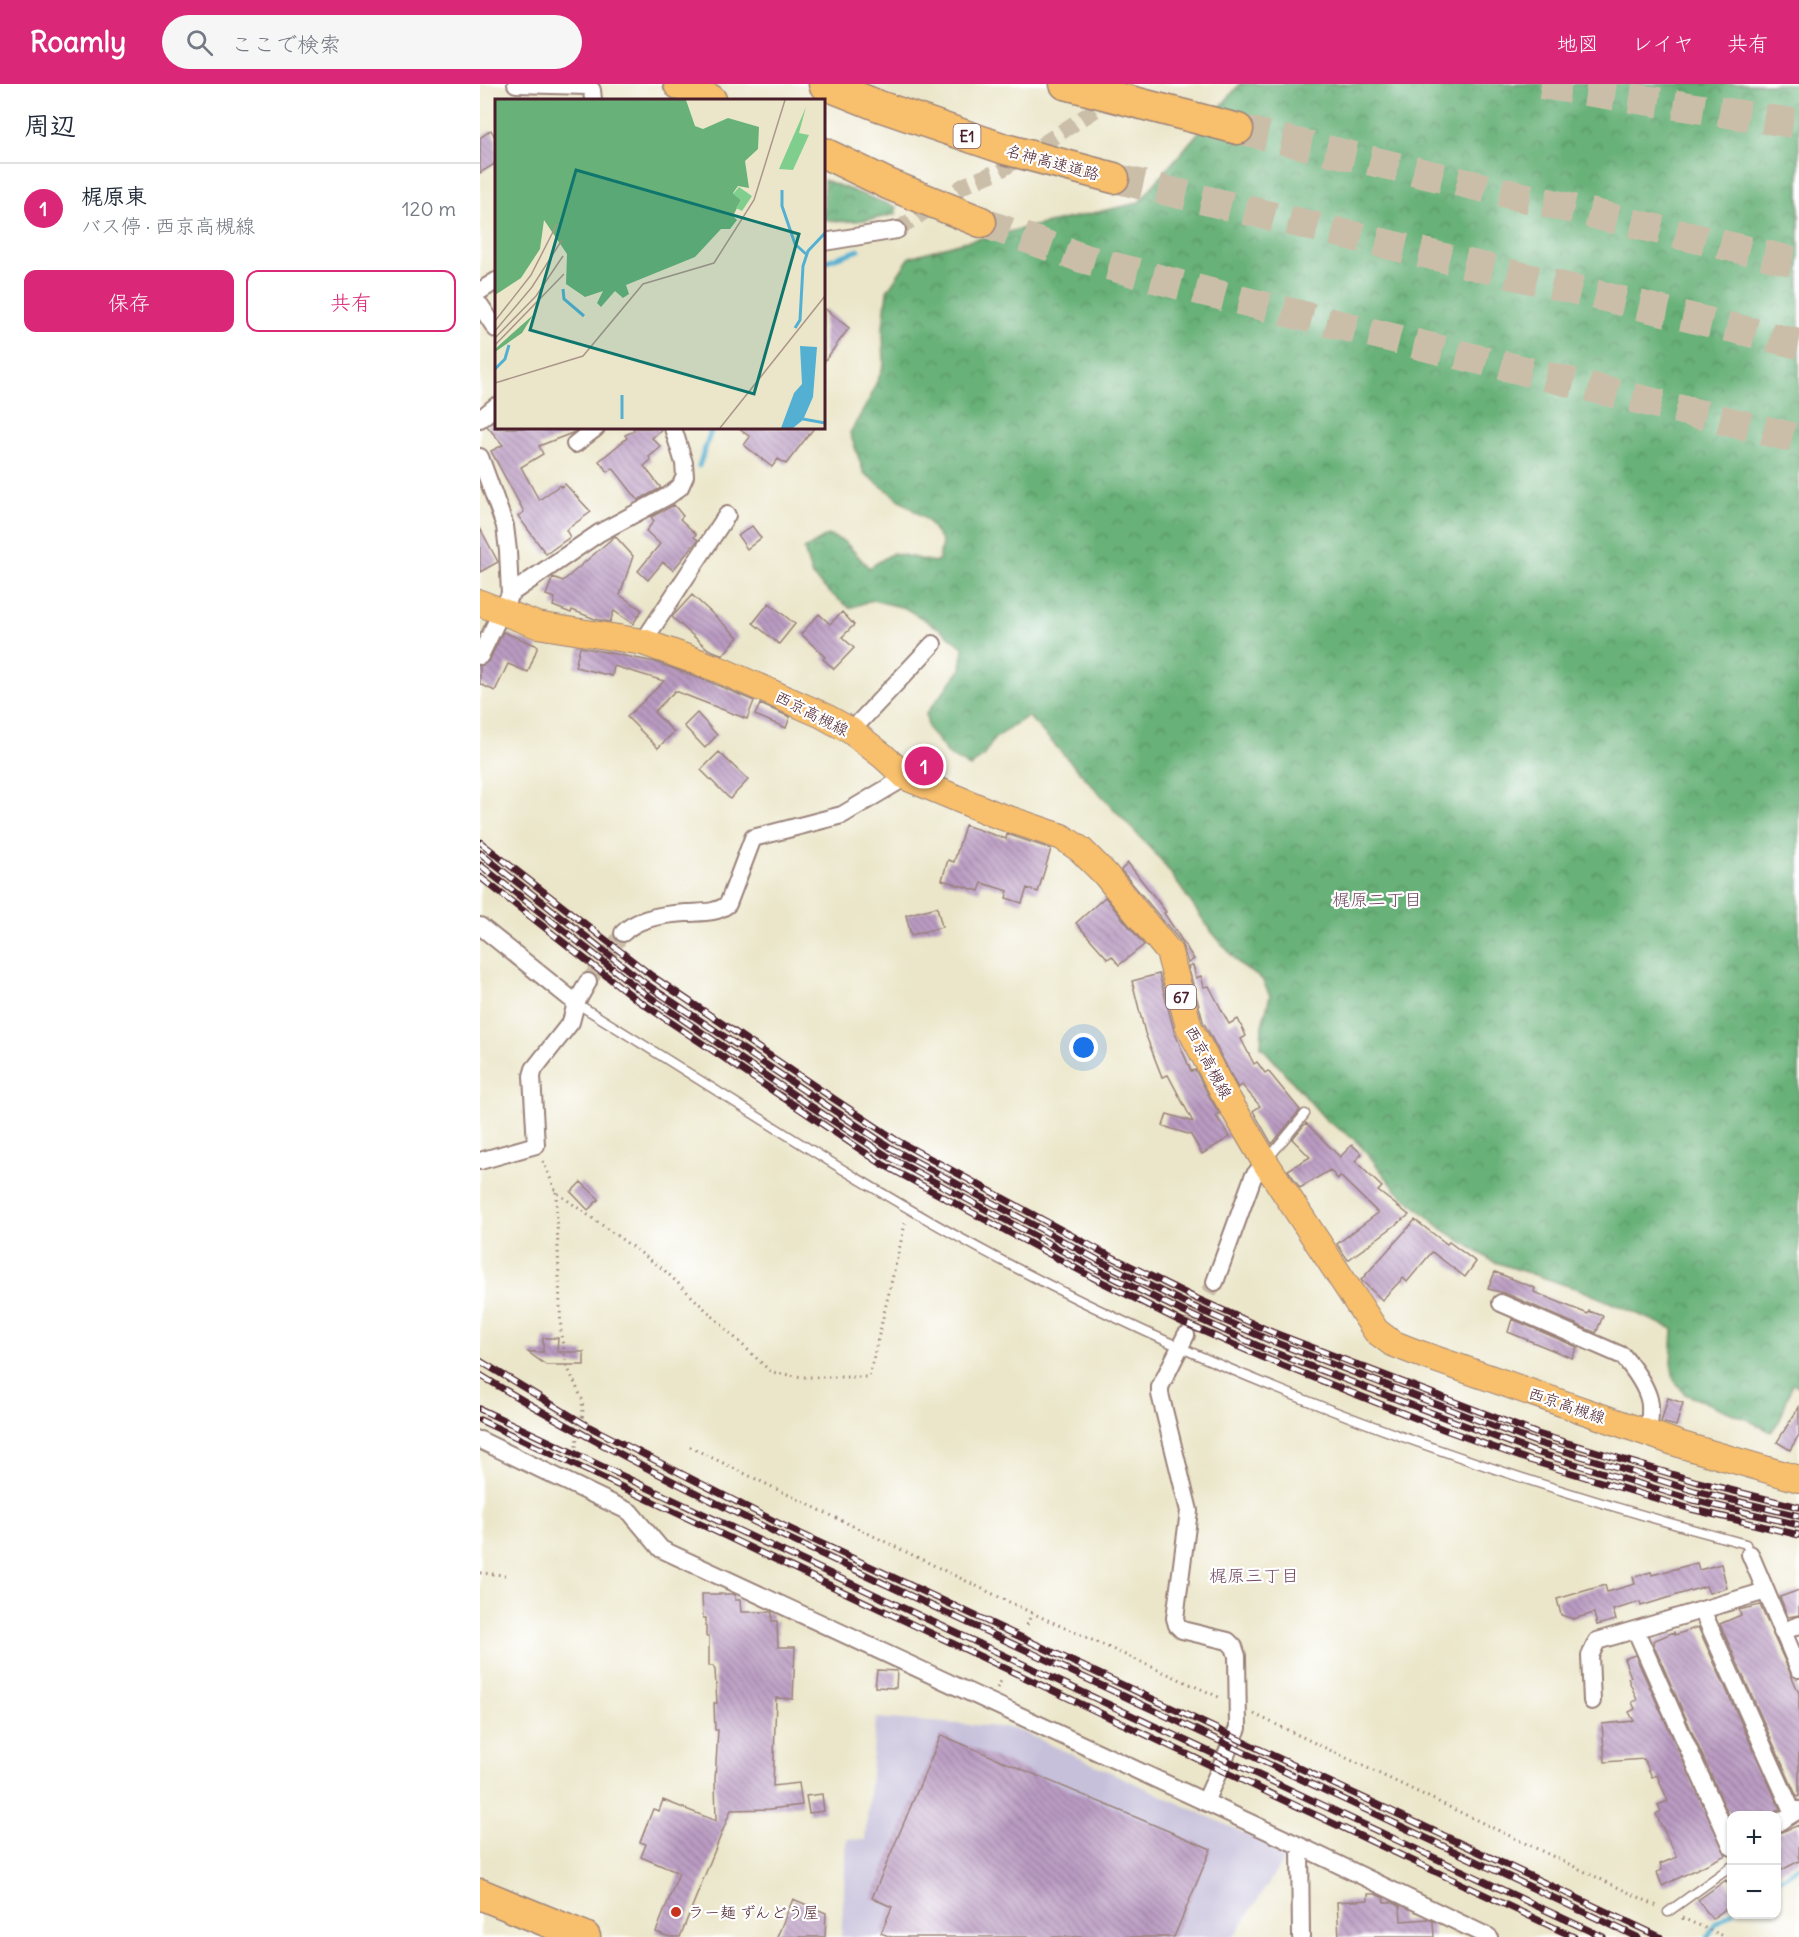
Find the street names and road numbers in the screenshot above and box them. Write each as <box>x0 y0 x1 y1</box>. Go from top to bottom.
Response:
road number: E1 <box>954 124 980 148</box>
street label: 名神高速道路 <box>1004 140 1102 184</box>
street label: 西京高槻線 <box>772 686 852 740</box>
road number: 67 <box>1166 985 1196 1009</box>
street label: 西京高槻線 <box>1181 1022 1237 1102</box>
street label: 西京高槻線 <box>1526 1383 1608 1427</box>

